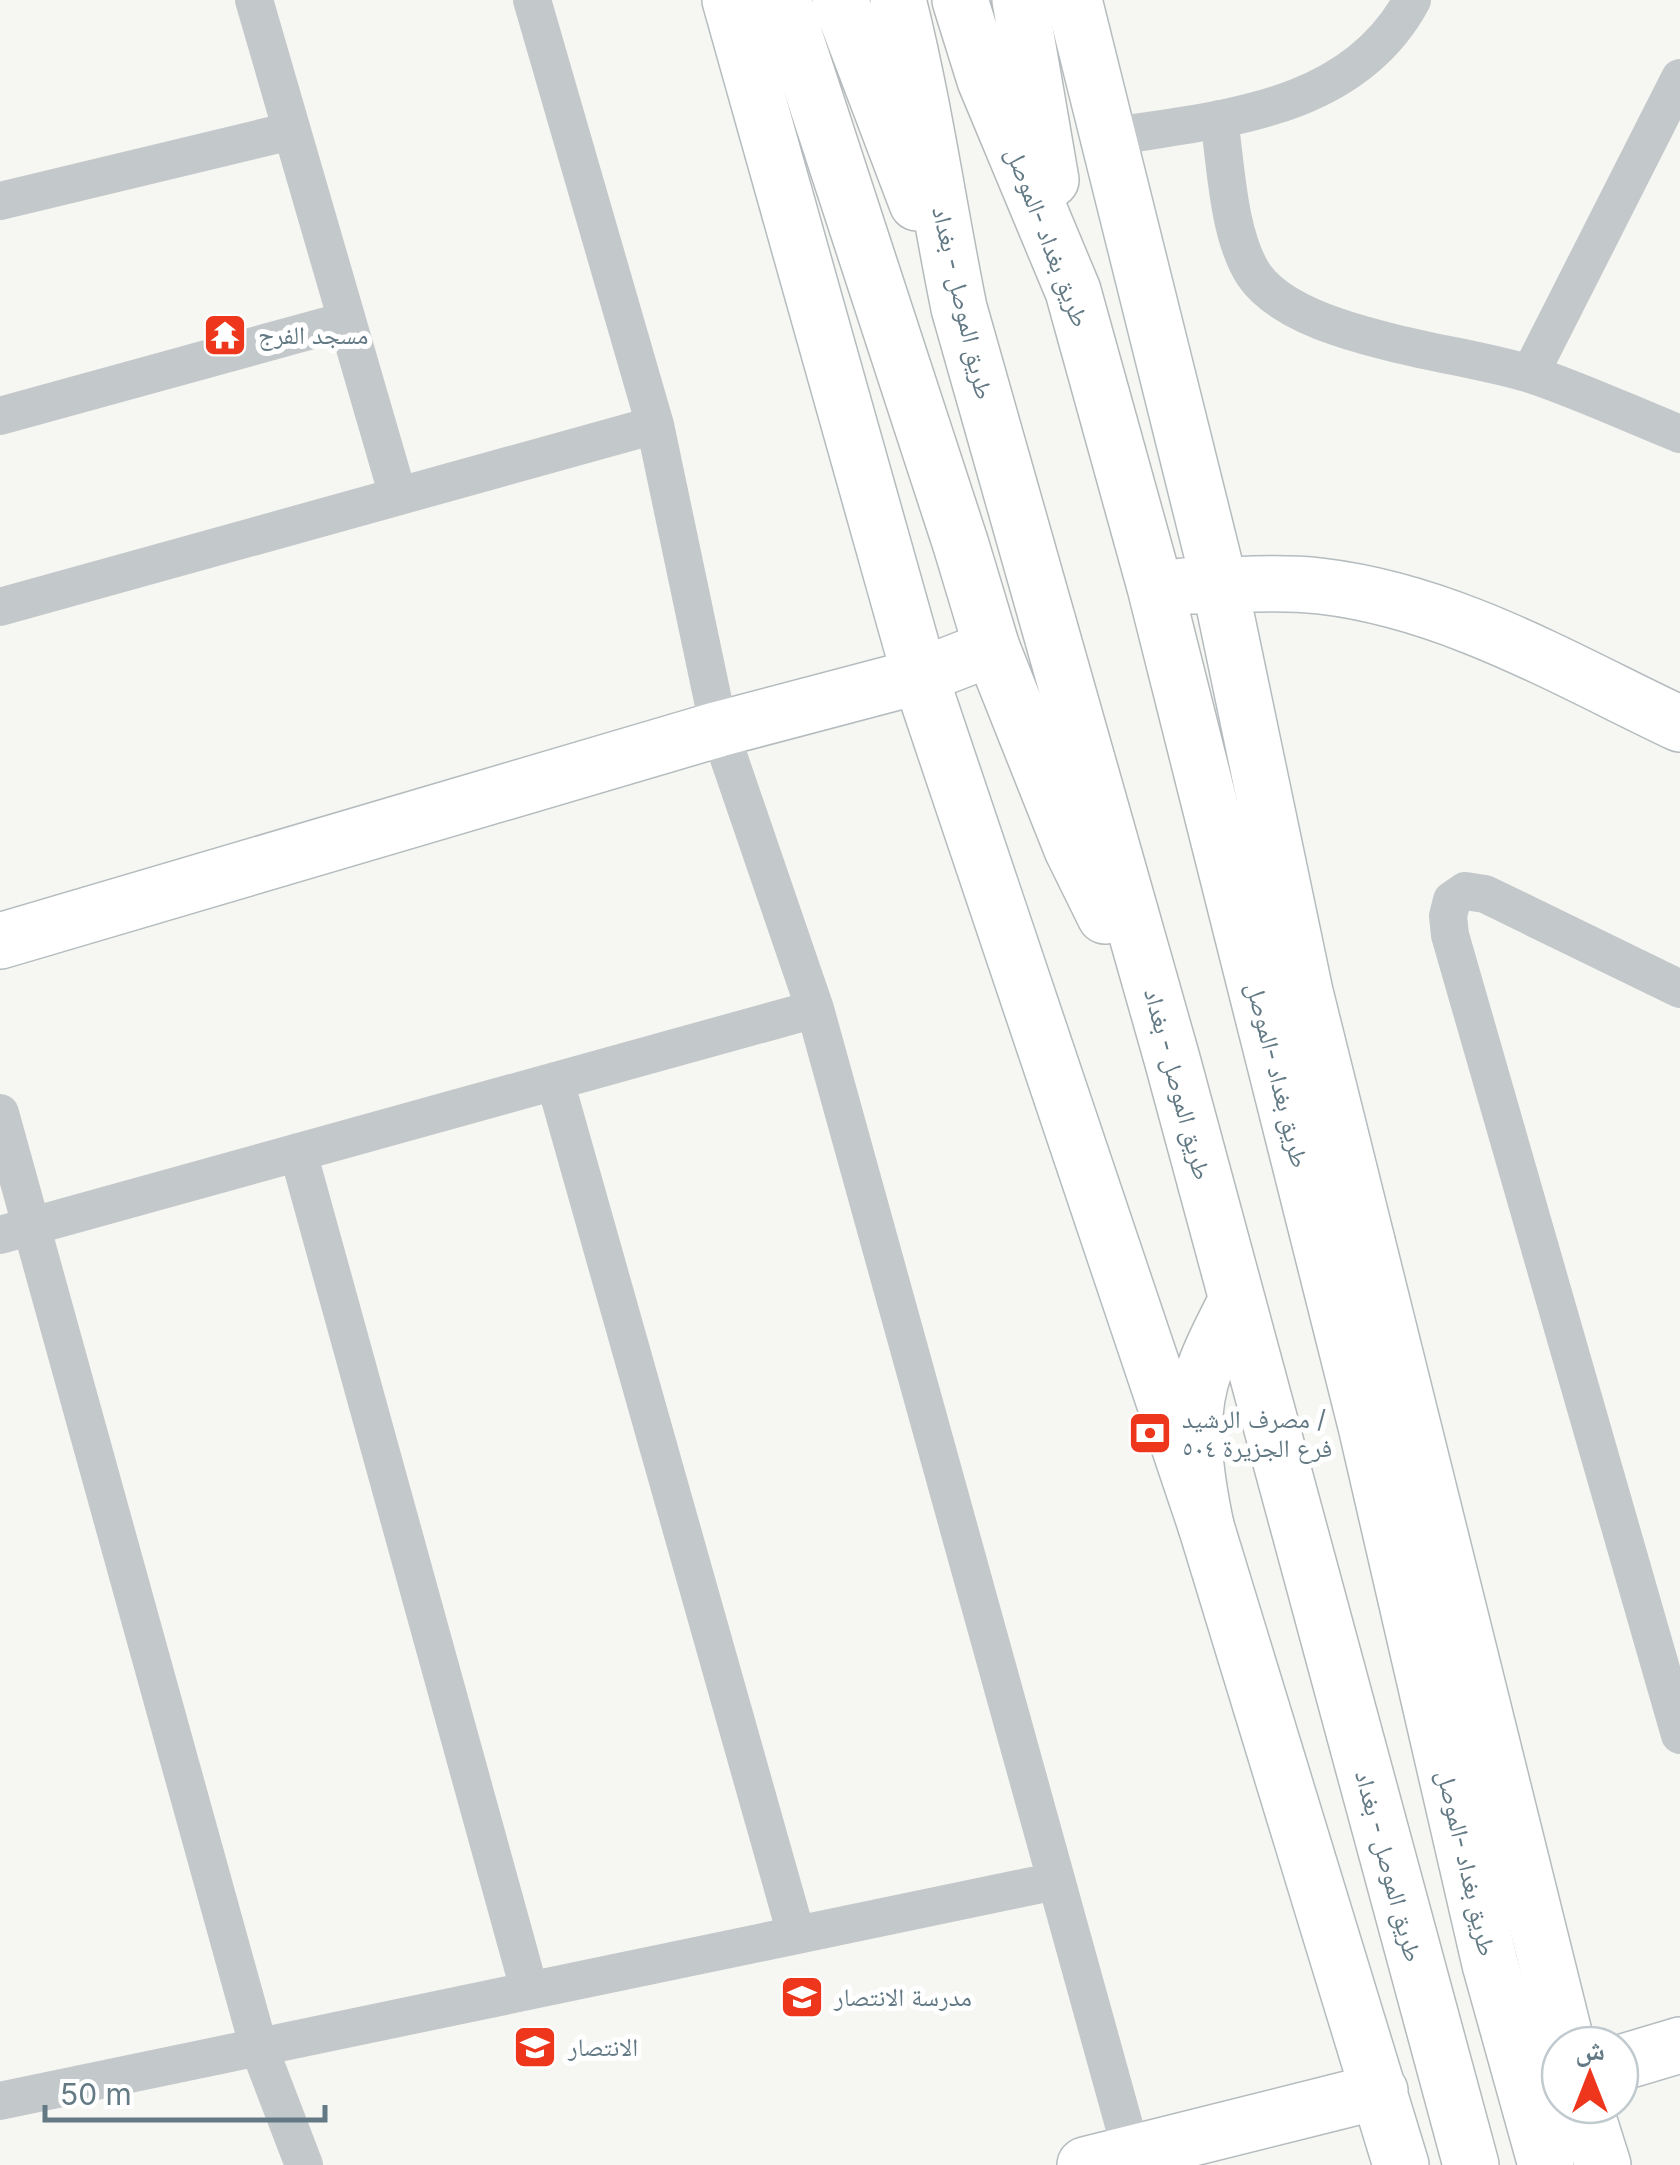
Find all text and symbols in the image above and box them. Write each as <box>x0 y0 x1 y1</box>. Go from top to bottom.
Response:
street label: طريق بغداد -الموصل <box>999 143 1096 331</box>
street label: طريق الموصل - بغداد <box>925 204 1000 403</box>
temple icon: مسجد الفرج <box>202 312 248 358</box>
place label: مسجد الفرج <box>258 320 368 351</box>
street label: طريق بغداد -الموصل <box>1240 979 1316 1171</box>
street label: طريق الموصل - بغداد <box>1137 985 1218 1183</box>
place label: مصرف الرشيد / فرع الجزيرة ٥٠٤ <box>1182 1404 1332 1464</box>
bank icon: مصرف الرشيد / فرع الجزيرة ٥٠٤ <box>1127 1410 1173 1456</box>
street label: طريق الموصل - بغداد <box>1348 1767 1429 1965</box>
street label: طريق بغداد -الموصل <box>1430 1767 1503 1959</box>
school or university icon: مدرسة الانتصار <box>779 1974 825 2020</box>
place label: مدرسة الانتصار <box>833 1982 972 2012</box>
school or university icon: الانتصار <box>512 2024 558 2070</box>
north arrow <box>1540 2025 1640 2125</box>
place label: الانتصار <box>567 2032 638 2062</box>
text: ش <box>1575 2033 1605 2067</box>
scale bar <box>45 2060 325 2122</box>
text: 50 m <box>60 2076 132 2112</box>

